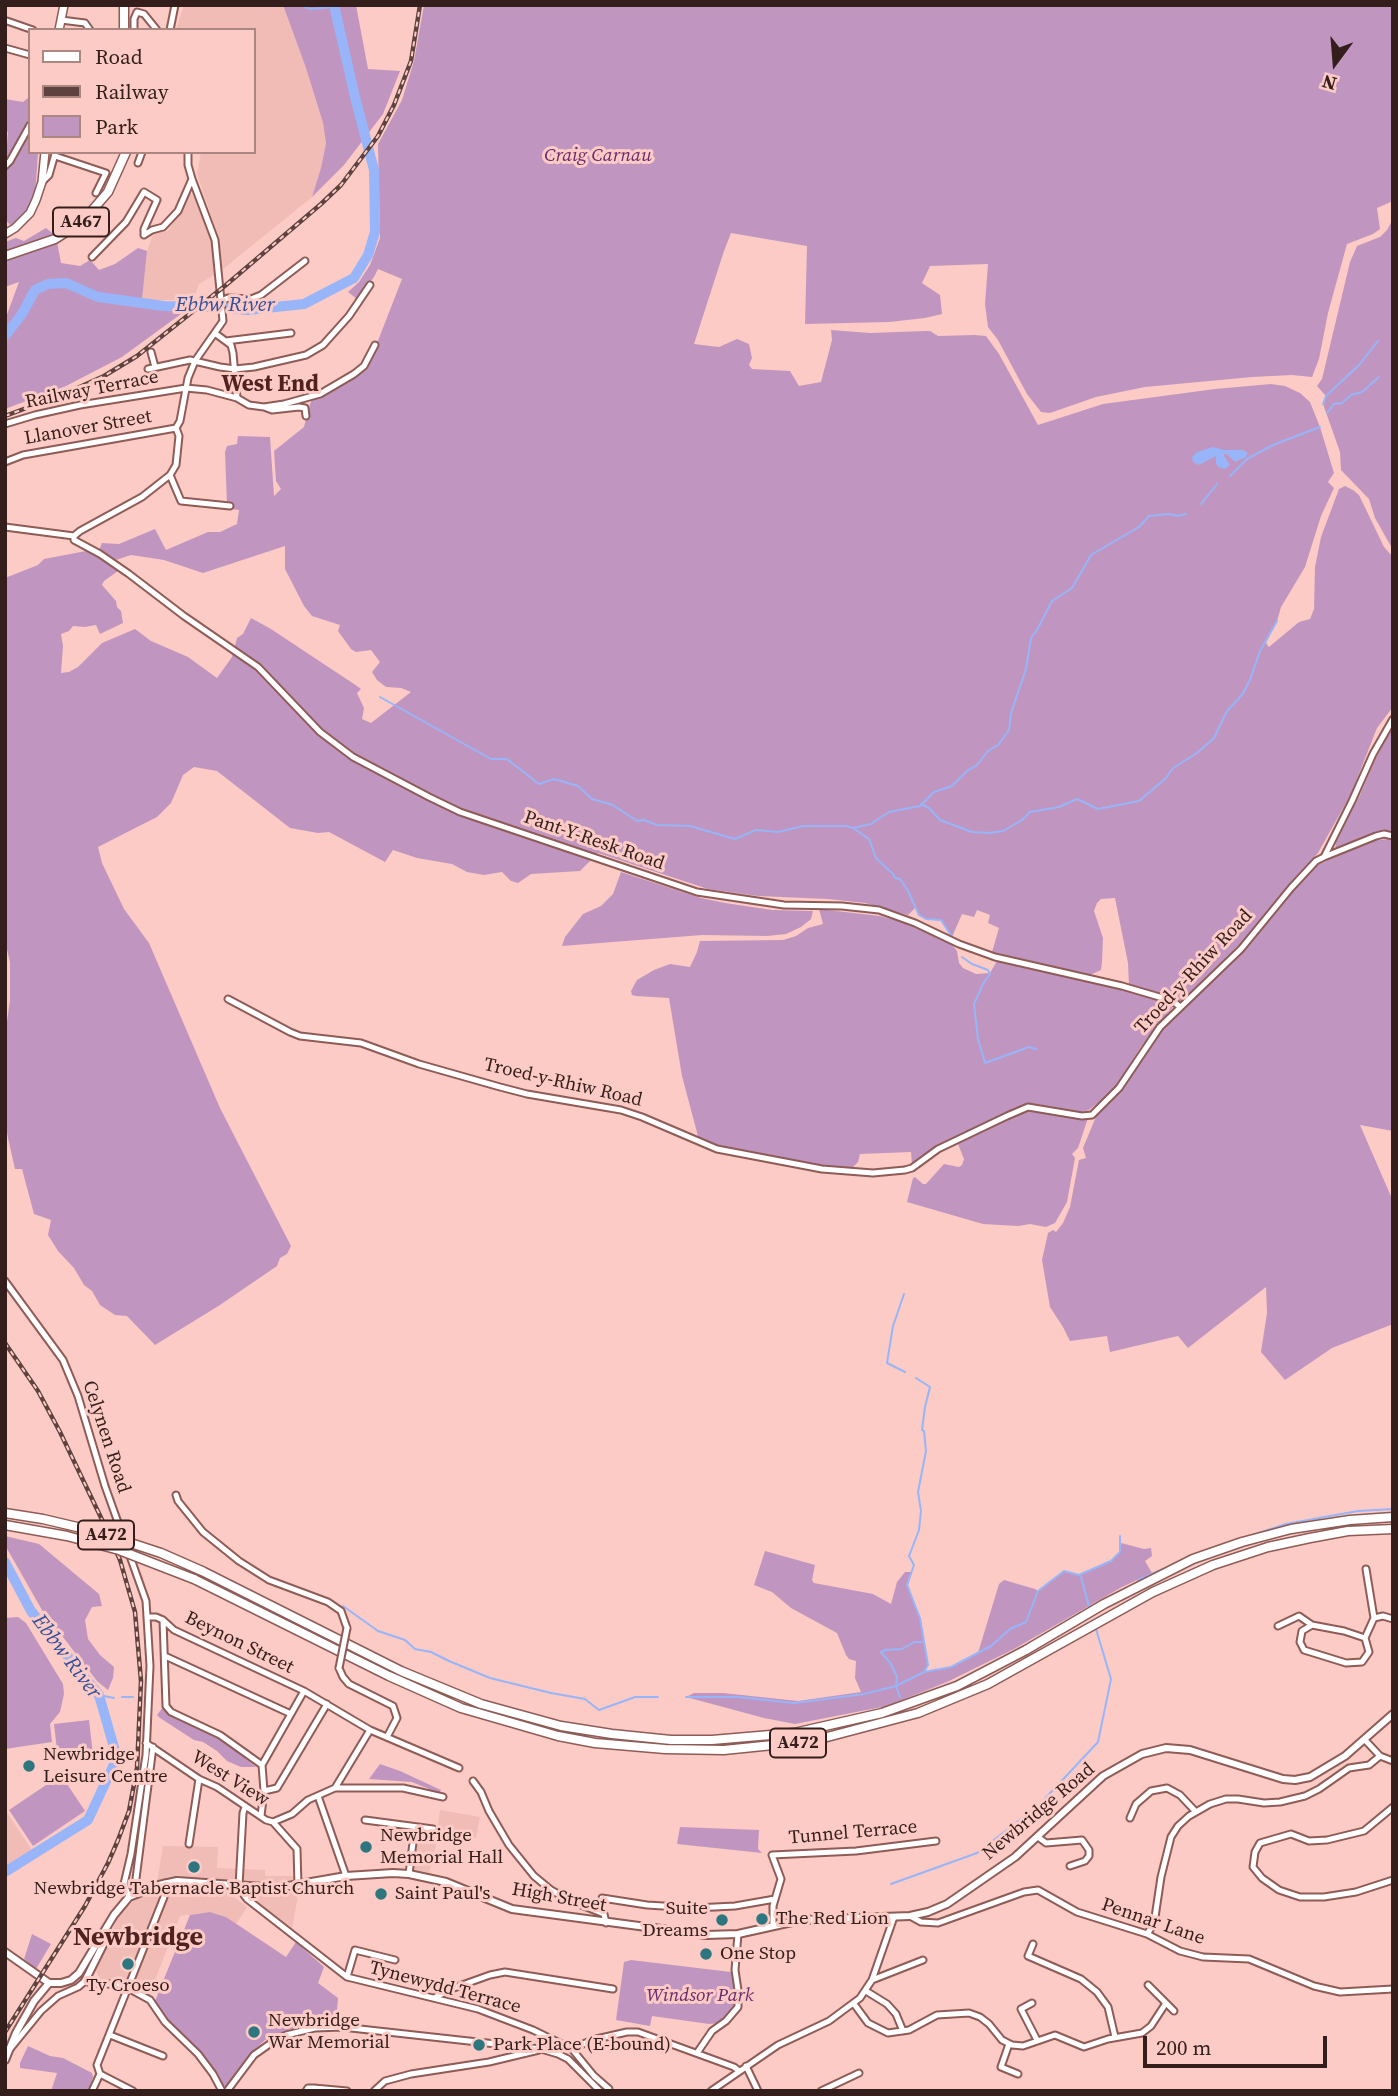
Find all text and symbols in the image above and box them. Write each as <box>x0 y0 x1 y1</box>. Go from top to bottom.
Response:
legend <box>28 28 256 154</box>
north arrow <box>1300 28 1370 98</box>
text: Road <box>95 42 143 71</box>
text: N <box>1319 69 1339 98</box>
text: Railway <box>95 77 169 106</box>
text: Park <box>95 112 138 141</box>
park label: Craig Carnau <box>544 145 652 167</box>
road number: A467 <box>53 208 109 236</box>
water label: Ebbw River <box>175 293 275 319</box>
street label: Railway Terrace <box>23 366 161 414</box>
district label: West End <box>221 371 319 399</box>
street label: Llanover Street <box>23 406 153 450</box>
street label: Pant-Y-Resk Road <box>521 806 667 876</box>
street label: Troed-y-Rhiw Road <box>1130 905 1258 1039</box>
street label: Troed-y-Rhiw Road <box>482 1054 644 1112</box>
street label: Celynen Road <box>77 1378 135 1496</box>
road number: A472 <box>78 1520 134 1550</box>
street label: Beynon Street <box>181 1607 297 1679</box>
water label: Ebbw River <box>26 1610 106 1704</box>
road number: A472 <box>770 1728 826 1758</box>
place label: Newbridge Leisure Centre <box>43 1744 168 1788</box>
street label: West View <box>187 1746 273 1812</box>
marker: Newbridge Leisure Centre <box>21 1758 37 1774</box>
street label: Newbridge Road <box>978 1758 1100 1866</box>
street label: Tunnel Terrace <box>788 1816 918 1850</box>
place label: Newbridge Memorial Hall <box>380 1825 503 1869</box>
marker: Newbridge Memorial Hall <box>358 1839 374 1855</box>
marker: Newbridge Tabernacle Baptist Church <box>186 1859 202 1875</box>
place label: Newbridge Tabernacle Baptist Church <box>33 1878 355 1900</box>
street label: High Street <box>510 1879 608 1917</box>
place label: Saint Paul's <box>395 1883 490 1905</box>
marker: Saint Paul's <box>373 1886 389 1902</box>
street label: Pennar Lane <box>1098 1894 1208 1950</box>
place label: Suite Dreams <box>642 1898 708 1942</box>
place label: The Red Lion <box>776 1908 889 1930</box>
marker: The Red Lion <box>754 1911 770 1927</box>
marker: Suite Dreams <box>714 1912 730 1928</box>
district label: Newbridge <box>73 1922 203 1954</box>
place label: One Stop <box>720 1943 796 1965</box>
marker: One Stop <box>698 1946 714 1962</box>
marker: Ty Croeso <box>120 1956 136 1972</box>
street label: Tynewydd Terrace <box>367 1957 523 2019</box>
place label: Ty Croeso <box>86 1975 170 1997</box>
park label: Windsor Park <box>646 1985 754 2007</box>
place label: Newbridge War Memorial <box>268 2010 390 2054</box>
scale bar <box>1146 2022 1330 2066</box>
marker: Newbridge War Memorial <box>246 2024 262 2040</box>
text: 200 m <box>1156 2033 1211 2062</box>
place label: Park Place (E-bound) <box>493 2034 671 2056</box>
marker: Park Place (E-bound) <box>471 2037 487 2053</box>

